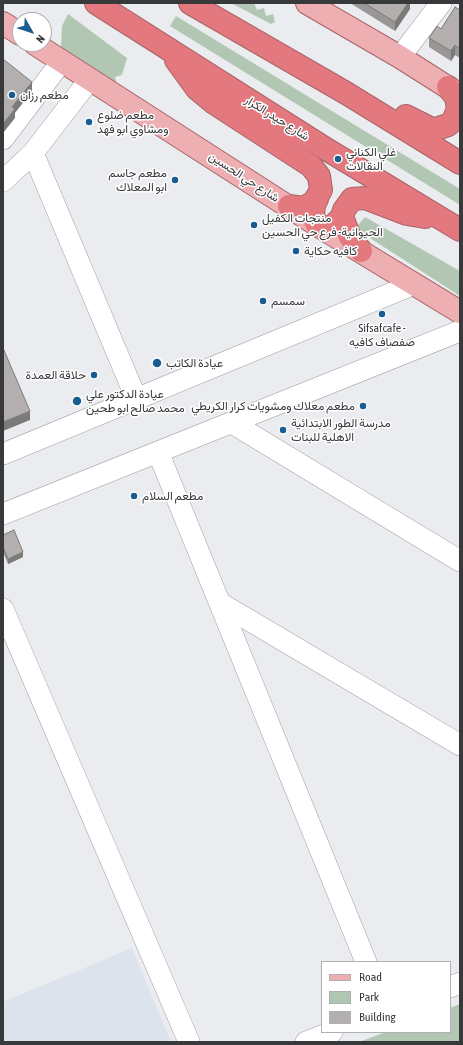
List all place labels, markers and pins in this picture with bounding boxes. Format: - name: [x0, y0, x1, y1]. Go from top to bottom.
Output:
- place label: مطعم رزان: [20, 88, 69, 102]
- marker: مطعم رزان: [7, 90, 17, 100]
- place label: مطعم ضلوع ومشاوي ابو فهد: [97, 108, 169, 136]
- marker: مطعم ضلوع ومشاوي ابو فهد: [84, 117, 94, 127]
- place label: غلي الكناني النقالات: [346, 145, 396, 173]
- marker: غلي الكناني النقالات: [333, 154, 343, 164]
- place label: مطعم جاسم ابو المعلاك: [108, 166, 167, 194]
- marker: مطعم جاسم ابو المعلاك: [170, 175, 180, 185]
- place label: منتجات الكفيل الحيوانية- فرع حي الحسين: [262, 211, 383, 239]
- marker: منتجات الكفيل الحيوانية- فرع حي الحسين: [249, 220, 259, 230]
- place label: كافيه حكاية: [304, 244, 357, 258]
- marker: كافيه حكاية: [291, 246, 301, 256]
- place label: سمسم: [271, 294, 305, 308]
- marker: سمسم: [258, 296, 268, 306]
- marker: Sifsafcafe - صفصاف كافيه: [377, 309, 387, 319]
- place label: Sifsafcafe - صفصاف كافيه: [349, 321, 415, 349]
- place label: عيادة الكاتب: [166, 356, 223, 370]
- marker: عيادة الكاتب: [151, 357, 163, 369]
- place label: حلاقة العمدة: [25, 368, 86, 382]
- marker: حلاقة العمدة: [89, 370, 99, 380]
- place label: عيادة الدكتور علي محمد صالح ابو طحين: [86, 387, 185, 415]
- marker: عيادة الدكتور علي محمد صالح ابو طحين: [71, 395, 83, 407]
- place label: مطعم معلاك ومشويات كرار الكريطي: [191, 399, 355, 413]
- marker: مطعم معلاك ومشويات كرار الكريطي: [358, 401, 368, 411]
- place label: مدرسة الطور الابتدائية الاهلية للبنات: [291, 416, 391, 444]
- marker: مدرسة الطور الابتدائية الاهلية للبنات: [278, 425, 288, 435]
- place label: مطعم السلام: [142, 489, 203, 503]
- marker: مطعم السلام: [129, 491, 139, 501]

